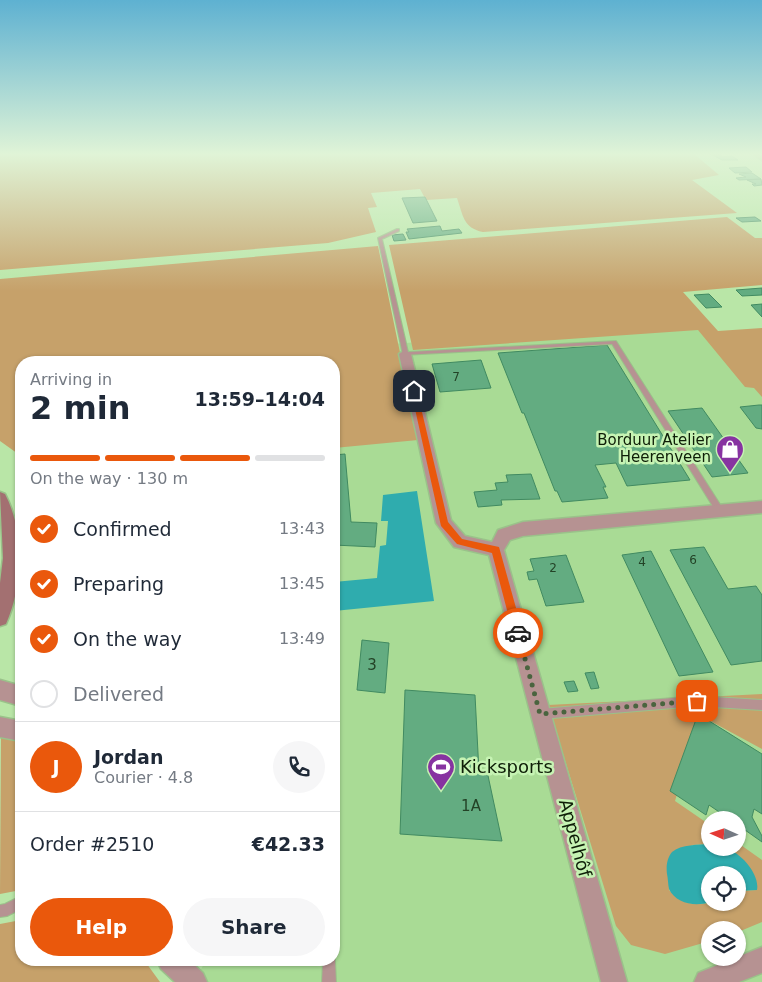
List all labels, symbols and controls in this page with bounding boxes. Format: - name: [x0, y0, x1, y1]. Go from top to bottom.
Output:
- text: Arriving in: [30, 370, 112, 389]
- pin: [393, 370, 435, 412]
- house number: 7: [452, 370, 460, 384]
- icon: home: [400, 377, 428, 405]
- text: 13:59–14:04: [195, 388, 325, 410]
- text: 2 min: [30, 389, 131, 427]
- place label: Borduur Atelier Heerenveen: [597, 431, 712, 466]
- shop icon: Borduur Atelier Heerenveen: [715, 434, 745, 473]
- text: On the way · 130 m: [30, 469, 188, 488]
- icon: check: [30, 515, 58, 543]
- text: Confirmed: [73, 518, 172, 540]
- text: 13:43: [279, 519, 325, 538]
- house number: 6: [689, 553, 697, 567]
- house number: 4: [638, 555, 646, 569]
- house number: 2: [549, 561, 557, 575]
- icon: check: [30, 570, 58, 598]
- text: Preparing: [73, 573, 164, 595]
- text: 13:45: [279, 574, 325, 593]
- courier: [493, 608, 543, 658]
- icon: car: [504, 619, 532, 647]
- icon: check: [30, 625, 58, 653]
- text: On the way: [73, 628, 182, 650]
- text: 13:49: [279, 629, 325, 648]
- house number: 3: [367, 656, 377, 674]
- pin: [676, 680, 718, 722]
- text: Delivered: [73, 683, 164, 705]
- icon: bag: [683, 687, 711, 715]
- button: phone: [273, 741, 325, 793]
- text: Jordan: [94, 746, 163, 768]
- sports icon: Kicksports: [426, 752, 456, 791]
- text: J: [52, 756, 60, 778]
- place label: Kicksports: [460, 756, 553, 777]
- text: Courier · 4.8: [94, 768, 193, 787]
- house number: 1A: [461, 797, 482, 815]
- street label: Appelhôf: [555, 797, 596, 880]
- north arrow: [701, 811, 746, 856]
- map controls: [701, 811, 746, 966]
- text: Order #2510: [30, 833, 154, 855]
- text: €42.33: [252, 833, 325, 855]
- button: locate: [701, 866, 746, 911]
- button: Help: [30, 898, 173, 956]
- button: Share: [183, 898, 325, 956]
- button: layers: [701, 921, 746, 966]

